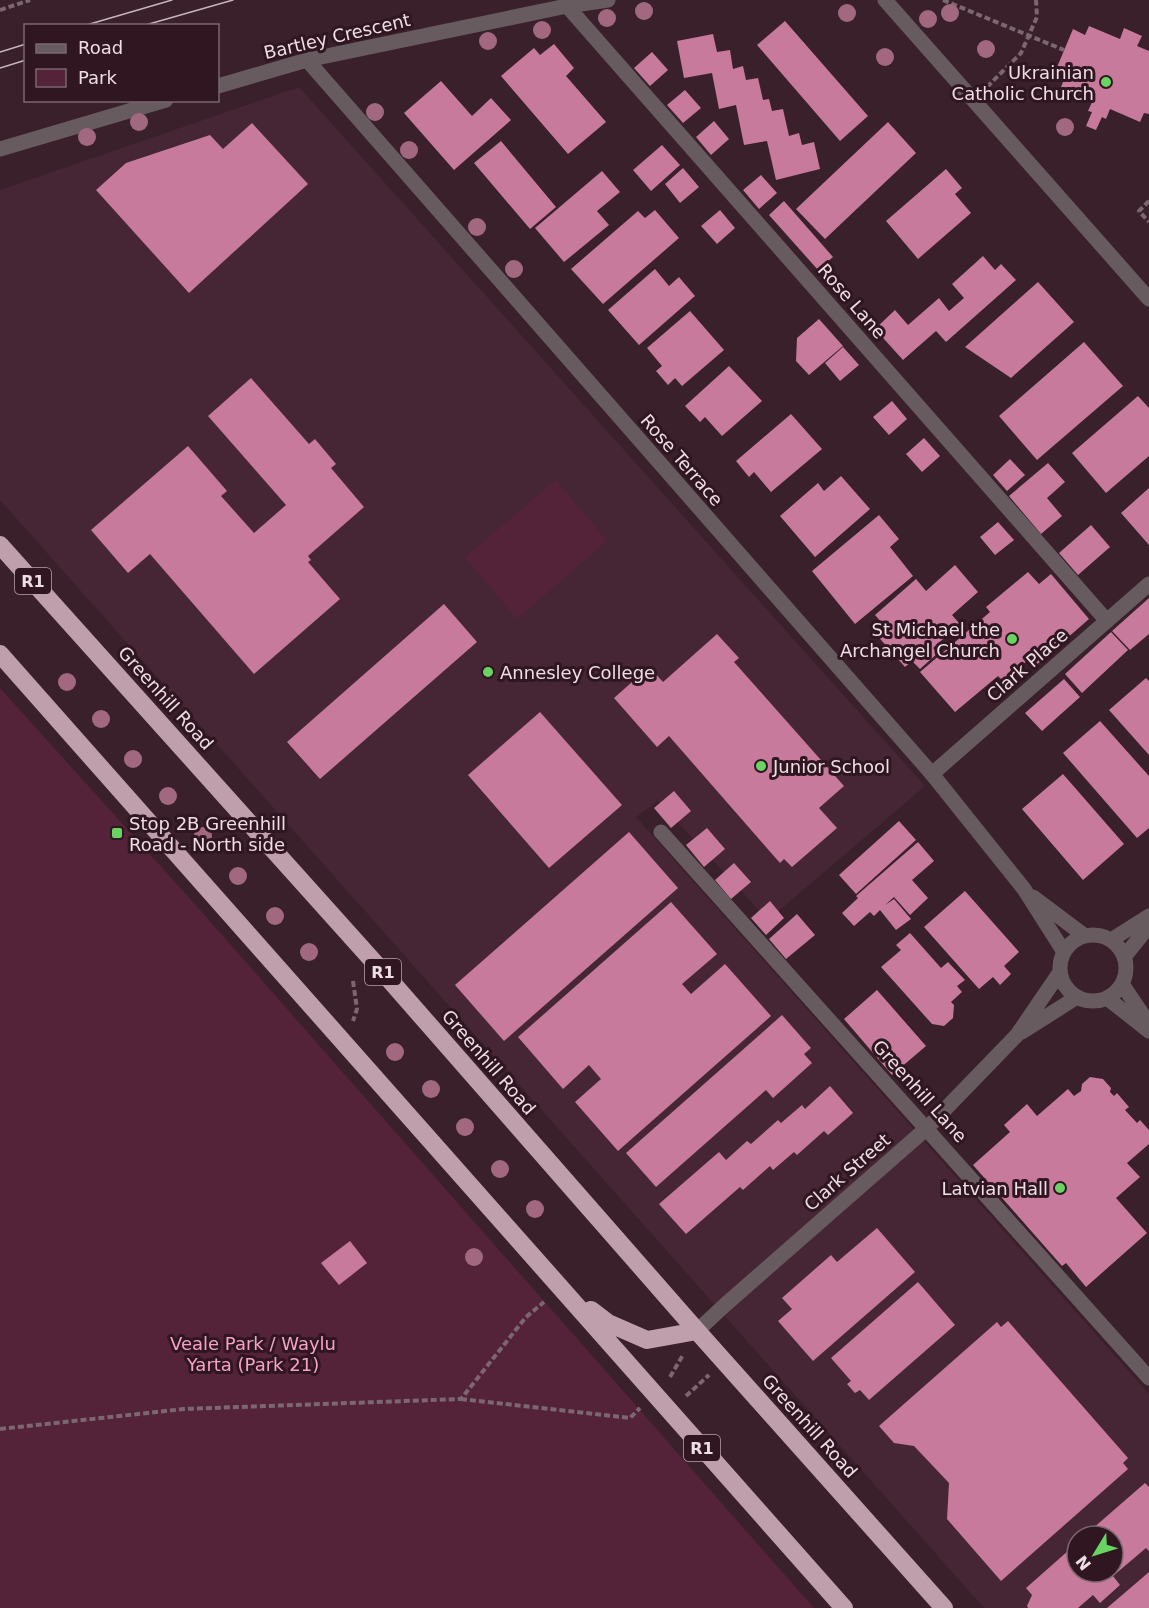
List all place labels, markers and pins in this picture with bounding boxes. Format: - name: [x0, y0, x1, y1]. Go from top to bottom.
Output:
- place label: Ukrainian Catholic Church: [952, 62, 1094, 104]
- marker: Ukrainian Catholic Church: [1099, 75, 1113, 89]
- place label: St Michael the Archangel Church: [840, 619, 1000, 661]
- marker: St Michael the Archangel Church: [1005, 632, 1019, 646]
- place label: Annesley College: [500, 662, 655, 683]
- marker: Annesley College: [481, 665, 495, 679]
- place label: Junior School: [772, 756, 890, 777]
- marker: Junior School: [754, 759, 768, 773]
- place label: Stop 2B Greenhill Road - North side: [129, 813, 286, 855]
- marker: Stop 2B Greenhill Road - North side: [110, 826, 124, 840]
- place label: Latvian Hall: [942, 1178, 1048, 1199]
- marker: Latvian Hall: [1053, 1181, 1067, 1195]

